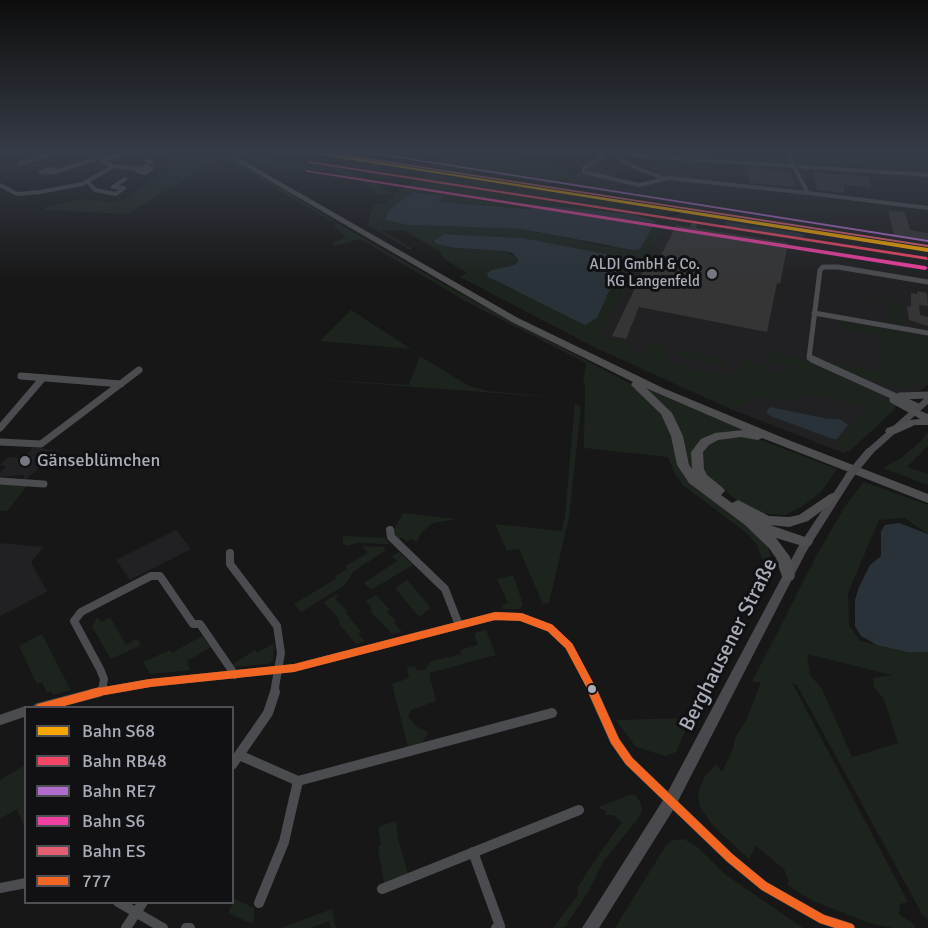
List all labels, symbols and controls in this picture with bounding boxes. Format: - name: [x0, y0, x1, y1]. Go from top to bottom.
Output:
- place label: ALDI GmbH & Co. KG Langenfeld: [590, 256, 700, 291]
- marker: ALDI GmbH & Co. KG Langenfeld: [705, 267, 719, 281]
- place label: Gänseblümchen: [37, 450, 160, 472]
- marker: Gänseblümchen: [18, 454, 32, 468]
- street label: Berghausener Straße: [675, 554, 783, 736]
- unlabelled marker: [586, 683, 598, 695]
- legend: [24, 706, 234, 904]
- text: Bahn S68: [82, 720, 155, 742]
- text: Bahn RB48: [82, 750, 167, 772]
- text: Bahn RE7: [82, 780, 156, 802]
- text: Bahn S6: [82, 810, 145, 832]
- text: Bahn ES: [82, 840, 146, 862]
- text: 777: [82, 870, 111, 892]

